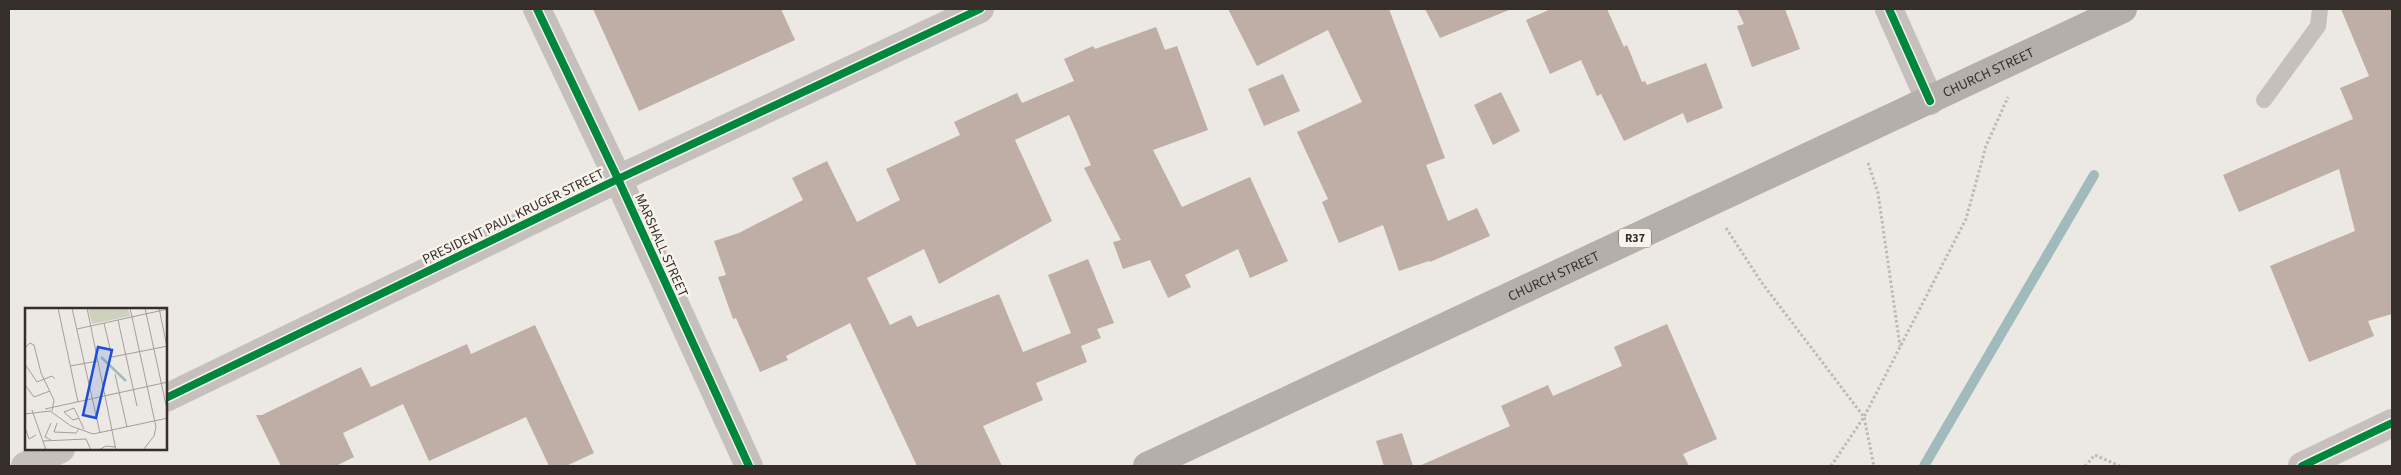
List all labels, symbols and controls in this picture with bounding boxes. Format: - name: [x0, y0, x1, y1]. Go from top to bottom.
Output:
- street label: CHURCH STREET: [1940, 43, 2038, 103]
- street label: PRESIDENT PAUL KRUGER STREET: [419, 164, 608, 270]
- street label: MARSHALL STREET: [629, 191, 693, 301]
- road number: R37: [1619, 228, 1651, 248]
- street label: CHURCH STREET: [1505, 246, 1604, 307]
- inset map: [25, 308, 168, 450]

